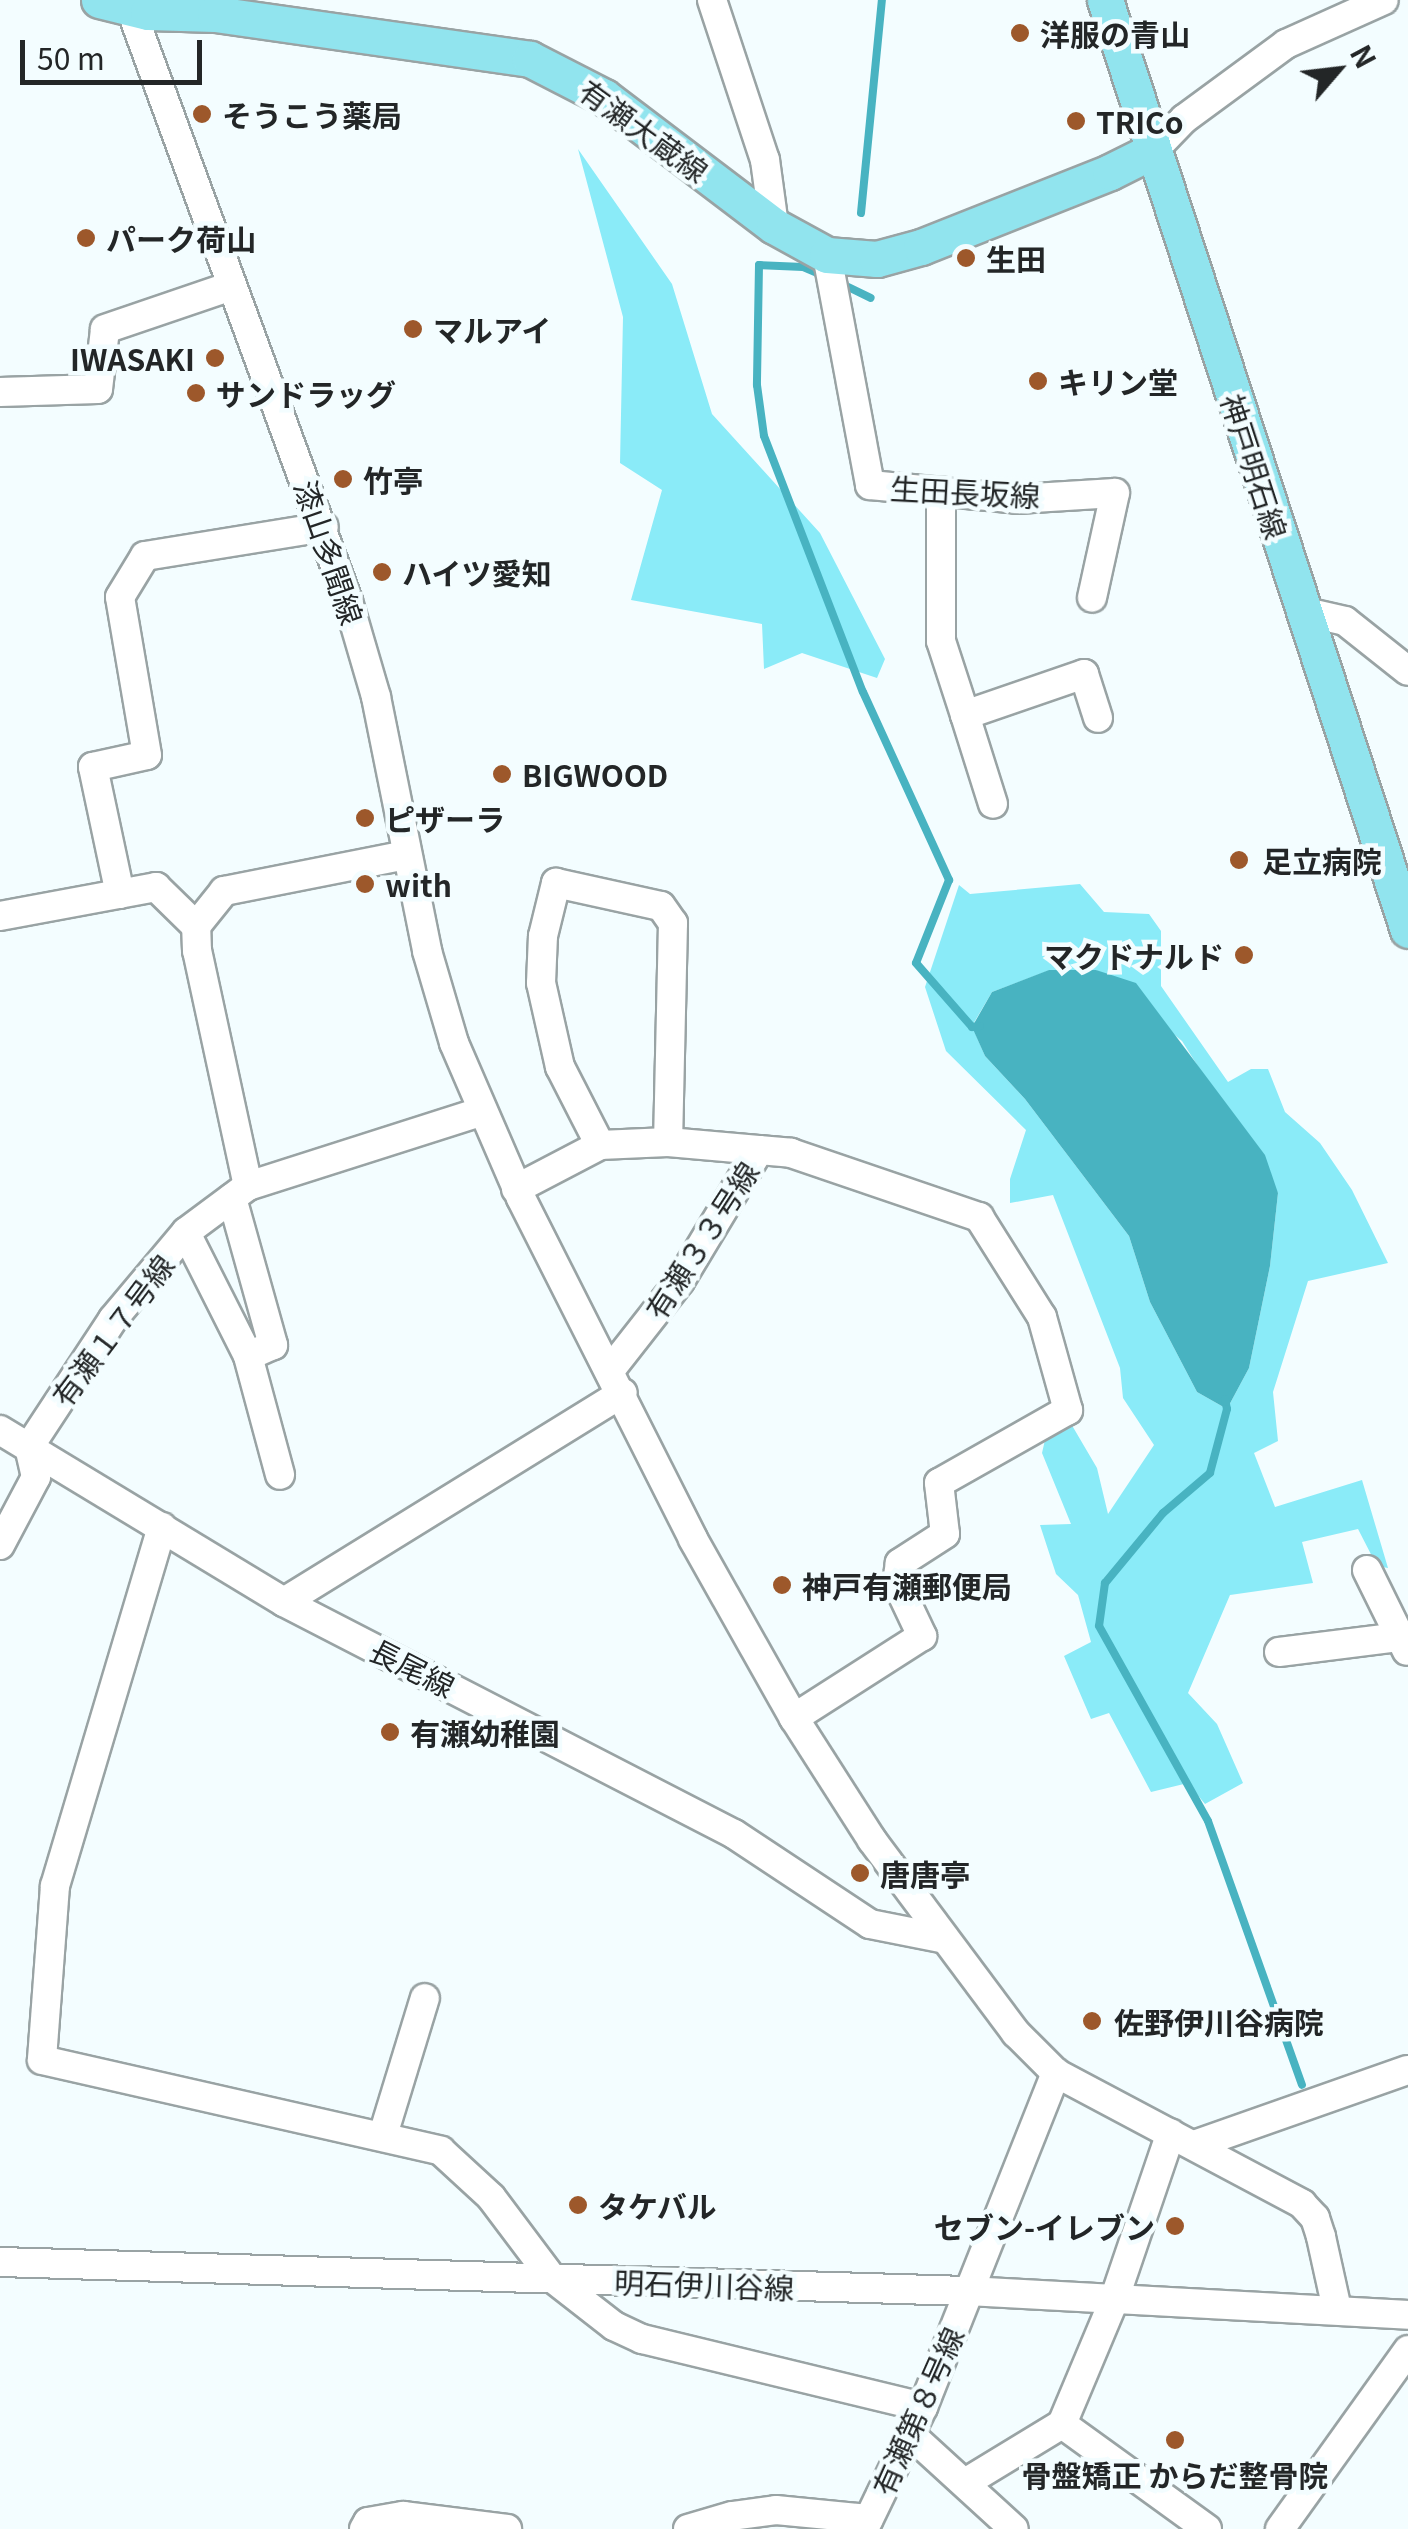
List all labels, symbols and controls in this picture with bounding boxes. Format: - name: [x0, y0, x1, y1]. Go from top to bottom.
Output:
- place label: 洋服の青山: [1040, 15, 1190, 51]
- scale bar: [25, 20, 208, 82]
- north arrow: [1288, 20, 1388, 120]
- marker: 洋服の青山: [1009, 22, 1031, 44]
- text: 50 m: [37, 35, 105, 79]
- text: N: [1342, 37, 1387, 75]
- street label: 有瀬大蔵線: [573, 71, 715, 189]
- place label: そうこう薬局: [222, 96, 402, 132]
- marker: そうこう薬局: [191, 103, 213, 125]
- place label: TRICo: [1096, 103, 1184, 139]
- marker: TRICo: [1065, 110, 1087, 132]
- place label: パーク荷山: [106, 220, 256, 256]
- marker: パーク荷山: [75, 227, 97, 249]
- place label: 生田: [986, 240, 1046, 276]
- marker: 生田: [955, 247, 977, 269]
- place label: マルアイ: [433, 311, 553, 347]
- marker: マルアイ: [402, 318, 424, 340]
- place label: IWASAKI: [70, 340, 195, 376]
- marker: IWASAKI: [204, 347, 226, 369]
- place label: キリン堂: [1058, 363, 1178, 399]
- marker: キリン堂: [1027, 370, 1049, 392]
- place label: サンドラッグ: [216, 375, 396, 411]
- marker: サンドラッグ: [185, 382, 207, 404]
- street label: 神戸明石線: [1215, 389, 1295, 543]
- place label: 竹亭: [363, 461, 423, 497]
- marker: 竹亭: [332, 468, 354, 490]
- street label: 生田長坂線: [889, 469, 1041, 513]
- street label: 漆山多聞線: [289, 475, 371, 629]
- place label: ハイツ愛知: [402, 554, 552, 590]
- marker: ハイツ愛知: [371, 561, 393, 583]
- place label: BIGWOOD: [522, 756, 668, 792]
- marker: BIGWOOD: [491, 763, 513, 785]
- place label: ピザーラ: [385, 800, 505, 836]
- marker: ピザーラ: [354, 807, 376, 829]
- place label: 足立病院: [1262, 842, 1382, 878]
- marker: 足立病院: [1226, 847, 1252, 873]
- place label: with: [385, 866, 452, 902]
- marker: with: [354, 873, 376, 895]
- place label: マクドナルド: [1044, 937, 1224, 973]
- marker: マクドナルド: [1233, 944, 1255, 966]
- street label: 有瀬３３号線: [637, 1155, 765, 1325]
- street label: 有瀬１７号線: [43, 1247, 181, 1413]
- place label: 神戸有瀬郵便局: [802, 1567, 1012, 1603]
- marker: 神戸有瀬郵便局: [771, 1574, 793, 1596]
- street label: 長尾線: [365, 1631, 461, 1703]
- place label: 有瀬幼稚園: [410, 1714, 560, 1750]
- marker: 有瀬幼稚園: [379, 1721, 401, 1743]
- place label: 唐唐亭: [880, 1855, 970, 1891]
- marker: 唐唐亭: [849, 1862, 871, 1884]
- place label: 佐野伊川谷病院: [1114, 2003, 1324, 2039]
- marker: 佐野伊川谷病院: [1079, 2008, 1105, 2034]
- place label: タケバル: [598, 2187, 718, 2223]
- marker: タケバル: [567, 2194, 589, 2216]
- place label: セブン-イレブン: [934, 2208, 1155, 2244]
- marker: セブン-イレブン: [1164, 2215, 1186, 2237]
- street label: 明石伊川谷線: [613, 2263, 795, 2305]
- street label: 有瀬第８号線: [864, 2321, 970, 2501]
- marker: 骨盤矯正 からだ整骨院: [1164, 2429, 1186, 2451]
- place label: 骨盤矯正 からだ整骨院: [1022, 2456, 1328, 2492]

